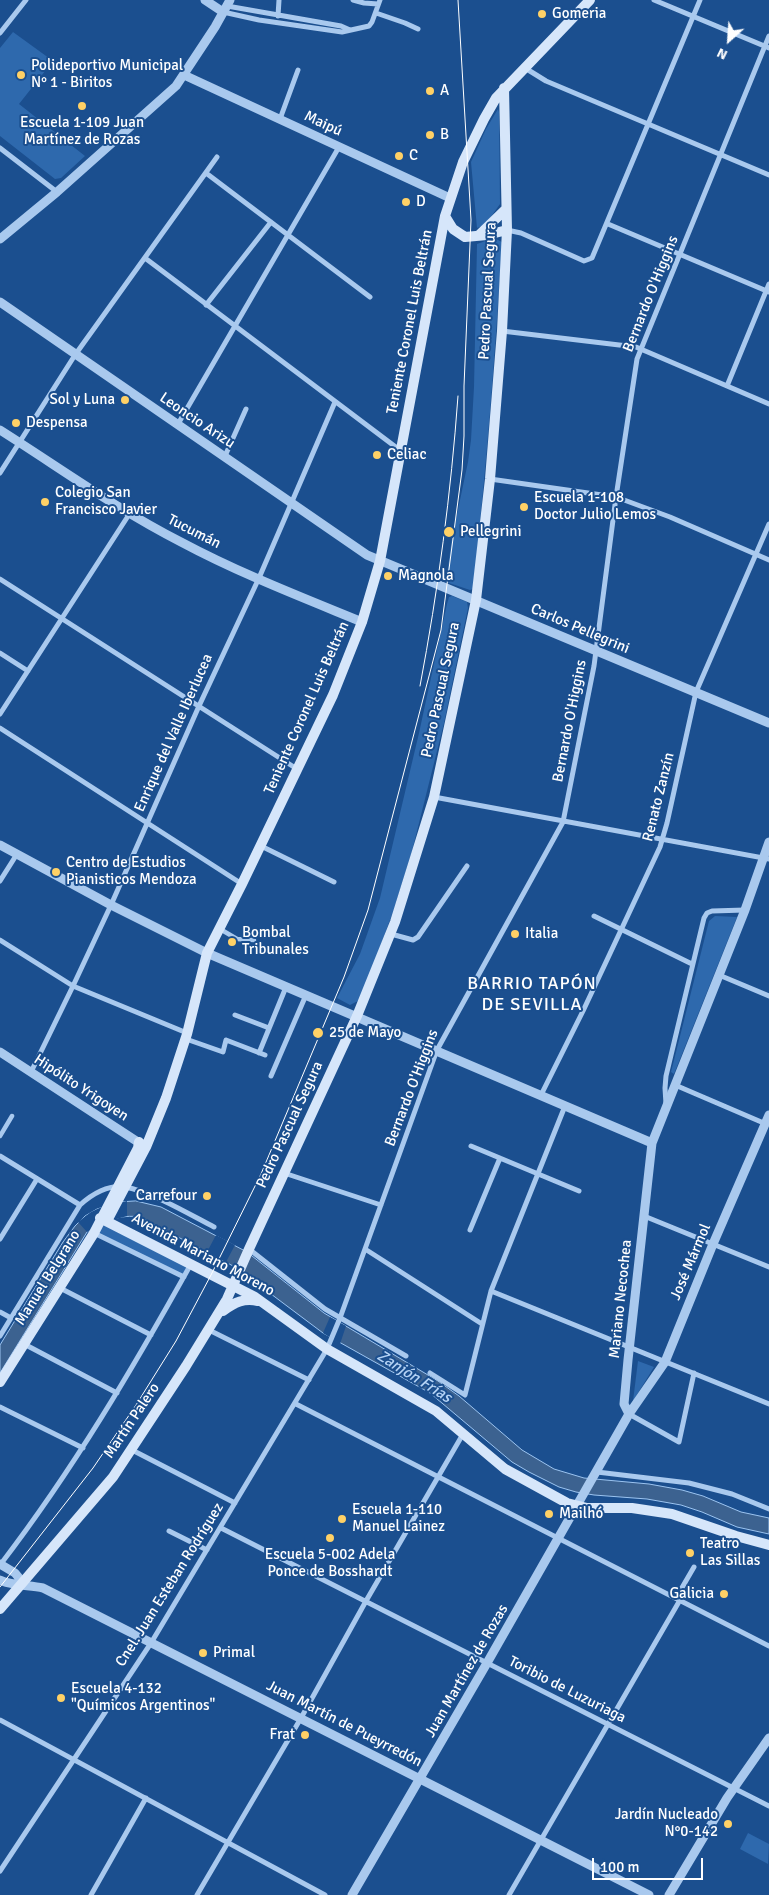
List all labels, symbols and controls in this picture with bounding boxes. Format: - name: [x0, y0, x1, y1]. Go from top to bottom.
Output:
- place label: Gomeria: [552, 5, 606, 23]
- marker: Gomeria: [536, 8, 548, 20]
- north arrow: [704, 15, 754, 65]
- text: N: [714, 44, 730, 64]
- place label: Polideportivo Municipal N° 1 - Biritos: [31, 57, 183, 92]
- marker: Polideportivo Municipal N° 1 - Biritos: [15, 69, 27, 81]
- place label: A: [440, 82, 449, 100]
- marker: A: [424, 85, 436, 97]
- marker: Escuela 1-109 Juan Martínez de Rozas: [76, 100, 88, 112]
- street label: Maipú: [301, 107, 345, 141]
- place label: Escuela 1-109 Juan Martínez de Rozas: [20, 114, 144, 149]
- place label: B: [440, 126, 449, 144]
- marker: B: [424, 129, 436, 141]
- place label: C: [409, 147, 418, 165]
- marker: C: [393, 150, 405, 162]
- place label: D: [416, 193, 426, 211]
- marker: D: [400, 196, 412, 208]
- street label: Pedro Pascual Segura: [475, 222, 501, 360]
- street label: Teniente Coronel Luis Beltrán: [383, 228, 437, 416]
- street label: Bernardo O'Higgins: [619, 233, 683, 355]
- street label: Leoncio Arizu: [156, 389, 238, 453]
- place label: Sol y Luna: [49, 391, 115, 409]
- marker: Sol y Luna: [119, 394, 131, 406]
- place label: Despensa: [26, 414, 88, 432]
- marker: Despensa: [10, 417, 22, 429]
- place label: Celiac: [387, 446, 426, 464]
- marker: Celiac: [371, 449, 383, 461]
- place label: Colegio San Francisco Javier: [55, 484, 157, 519]
- place label: Escuela 1-108 Doctor Julio Lemos: [534, 489, 656, 524]
- marker: Colegio San Francisco Javier: [39, 496, 51, 508]
- marker: Escuela 1-108 Doctor Julio Lemos: [518, 501, 530, 513]
- street label: Tucumán: [164, 511, 224, 553]
- place label: Pellegrini: [460, 523, 522, 541]
- marker: Pellegrini: [442, 525, 456, 539]
- place label: Magnola: [398, 567, 454, 585]
- marker: Magnola: [382, 570, 394, 582]
- street label: Carlos Pellegrini: [528, 600, 632, 658]
- street label: Teniente Coronel Luis Beltrán: [261, 619, 353, 797]
- street label: Pedro Pascual Segura: [418, 621, 464, 759]
- street label: Enrique del Valle Iberlucea: [131, 651, 217, 815]
- street label: Bernardo O'Higgins: [549, 658, 591, 784]
- street label: Renato Zanzín: [639, 751, 679, 843]
- place label: Centro de Estudios Pianisticos Mendoza: [66, 854, 197, 889]
- marker: Centro de Estudios Pianisticos Mendoza: [50, 866, 62, 878]
- place label: Bombal Tribunales: [242, 924, 309, 959]
- place label: Italia: [525, 925, 558, 943]
- marker: Italia: [509, 928, 521, 940]
- marker: Bombal Tribunales: [226, 936, 238, 948]
- district label: BARRIO TAPÓN DE SEVILLA: [466, 973, 598, 1016]
- place label: 25 de Mayo: [329, 1024, 401, 1042]
- marker: 25 de Mayo: [311, 1026, 325, 1040]
- street label: Bernardo O'Higgins: [381, 1027, 443, 1149]
- street label: Hipólito Yrigoyen: [30, 1051, 132, 1125]
- street label: Pedro Pascual Segura: [253, 1059, 327, 1191]
- place label: Carrefour: [136, 1187, 197, 1205]
- marker: Carrefour: [201, 1190, 213, 1202]
- street label: Avenida Mariano Moreno: [128, 1210, 278, 1300]
- street label: José Mármol: [667, 1221, 715, 1303]
- street label: Manuel Belgrano: [11, 1227, 85, 1329]
- street label: Mariano Necochea: [606, 1239, 636, 1359]
- water label: Zanjón Frías: [373, 1347, 455, 1407]
- street label: Martín Palero: [100, 1380, 164, 1462]
- street label: Cnel. Juan Esteban Rodríguez: [112, 1500, 228, 1670]
- place label: Escuela 1-110 Manuel Lainez: [352, 1501, 445, 1536]
- place label: Mailhó: [559, 1505, 603, 1523]
- marker: Mailhó: [543, 1508, 555, 1520]
- marker: Escuela 1-110 Manuel Lainez: [336, 1513, 348, 1525]
- marker: Escuela 5-002 Adela Ponce de Bosshardt: [324, 1532, 336, 1544]
- place label: Teatro Las Sillas: [700, 1535, 760, 1570]
- place label: Escuela 5-002 Adela Ponce de Bosshardt: [265, 1546, 395, 1581]
- marker: Teatro Las Sillas: [684, 1547, 696, 1559]
- place label: Galicia: [669, 1585, 714, 1603]
- marker: Galicia: [718, 1588, 730, 1600]
- street label: Juan Martínez de Rozas: [422, 1601, 512, 1741]
- place label: Primal: [213, 1644, 255, 1662]
- marker: Primal: [197, 1647, 209, 1659]
- street label: Toribio de Luzuriaga: [505, 1653, 629, 1727]
- street label: Juan Martín de Pueyrredón: [263, 1677, 425, 1771]
- place label: Escuela 4-132 "Químicos Argentinos": [71, 1680, 215, 1715]
- marker: Escuela 4-132 "Químicos Argentinos": [55, 1692, 67, 1704]
- place label: Frat: [269, 1726, 295, 1744]
- marker: Frat: [299, 1729, 311, 1741]
- place label: Jardín Nucleado N°0-142: [615, 1806, 718, 1841]
- marker: Jardín Nucleado N°0-142: [722, 1818, 734, 1830]
- scale bar: [594, 1848, 705, 1880]
- text: 100 m: [600, 1858, 640, 1876]

